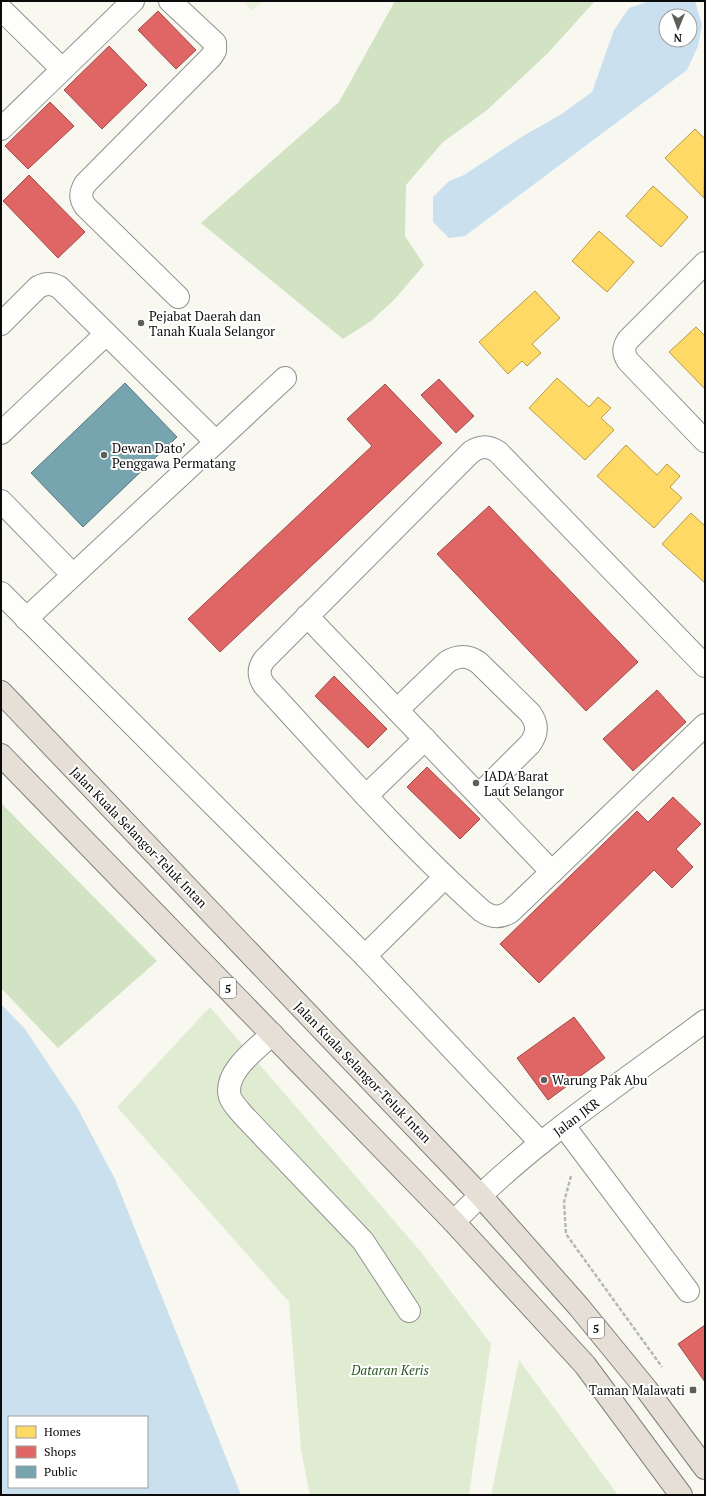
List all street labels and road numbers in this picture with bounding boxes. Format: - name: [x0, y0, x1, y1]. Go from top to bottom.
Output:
- street label: Jalan Kuala Selangor-Teluk Intan: [67, 762, 212, 912]
- road number: 5: [220, 978, 236, 998]
- street label: Jalan Kuala Selangor-Teluk Intan: [291, 997, 436, 1147]
- street label: Jalan JKR: [549, 1093, 603, 1140]
- road number: 5: [588, 1318, 604, 1338]

